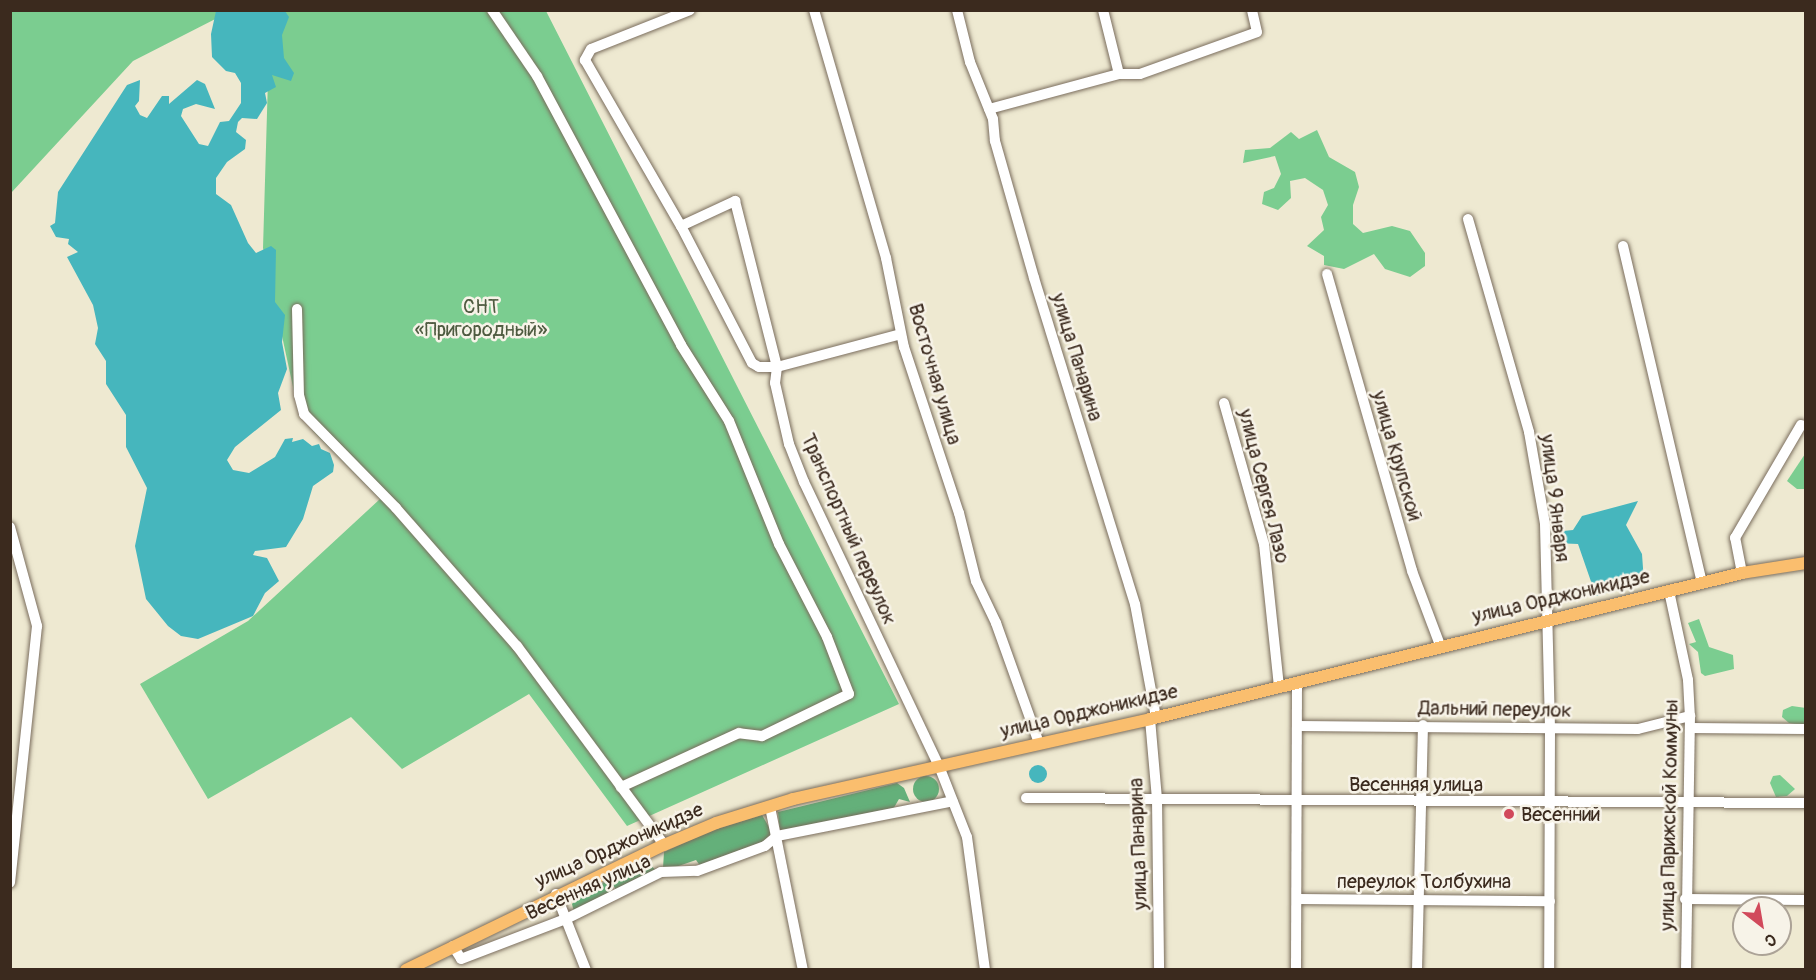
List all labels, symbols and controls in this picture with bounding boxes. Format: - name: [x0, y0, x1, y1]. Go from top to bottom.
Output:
- street label: улица Панарина: [1046, 290, 1108, 424]
- park label: СНТ «Пригородный»: [415, 295, 547, 342]
- street label: Восточная улица: [903, 301, 967, 447]
- street label: улица Крупской: [1367, 388, 1427, 524]
- street label: улица Сергея Лазо: [1233, 407, 1295, 565]
- street label: Транспортный переулок: [796, 430, 902, 628]
- street label: улица 9 Января: [1535, 433, 1575, 563]
- street label: улица Орджоникидзе: [1470, 564, 1652, 628]
- street label: улица Орджоникидзе: [998, 679, 1180, 743]
- street label: Дальний переулок: [1418, 696, 1572, 722]
- street label: улица Парижской Коммуны: [1655, 699, 1683, 931]
- street label: Весенняя улица: [1349, 772, 1483, 796]
- street label: улица Панарина: [1124, 777, 1152, 911]
- street label: улица Орджоникидзе: [531, 797, 707, 893]
- place label: Весенний: [1521, 802, 1601, 826]
- marker: Весенний: [1502, 807, 1516, 821]
- street label: Весенняя улица: [522, 849, 654, 925]
- street label: переулок Толбухина: [1337, 869, 1511, 893]
- north arrow: [1732, 896, 1792, 956]
- text: С: [1761, 929, 1780, 951]

